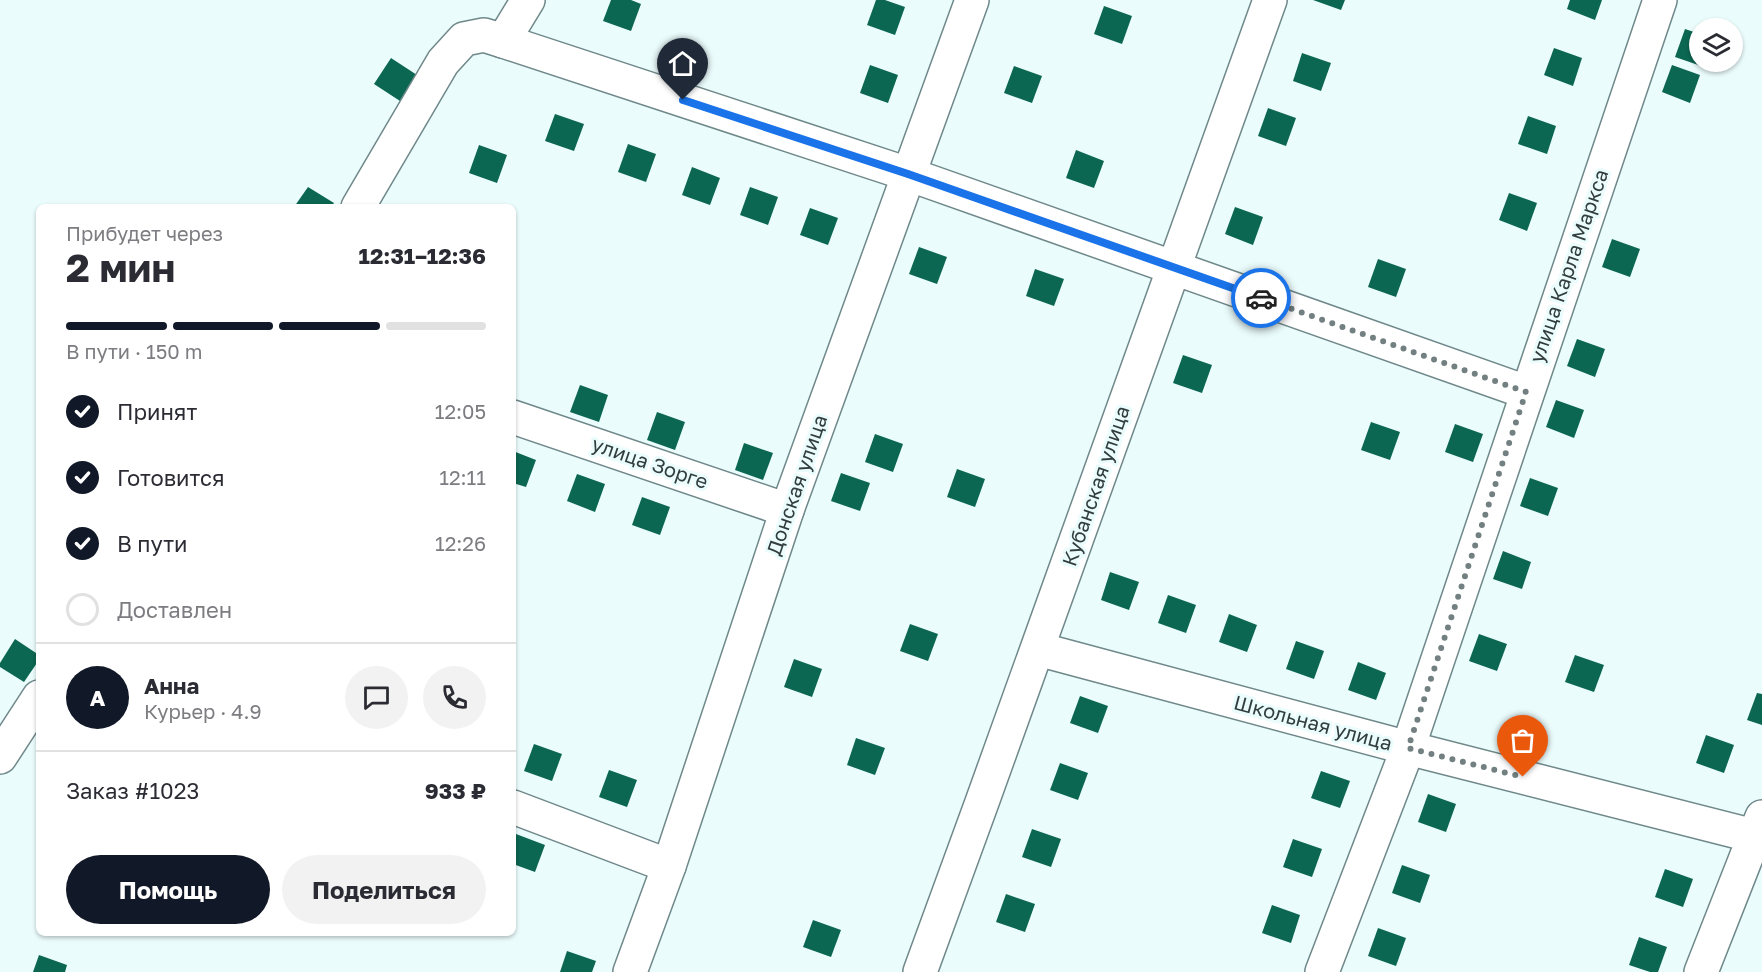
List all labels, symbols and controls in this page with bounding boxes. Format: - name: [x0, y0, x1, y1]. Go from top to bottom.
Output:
- map controls: [1689, 18, 1743, 72]
- button: layers: [1689, 18, 1743, 72]
- pin: [657, 38, 708, 100]
- icon: home: [666, 47, 699, 80]
- street label: улица Карла Маркса: [1524, 166, 1612, 366]
- text: Прибудет через: [66, 221, 223, 245]
- text: 12:31–12:36: [359, 242, 486, 269]
- text: 2 мин: [66, 244, 175, 291]
- courier: [1231, 268, 1291, 328]
- icon: car: [1245, 282, 1278, 315]
- text: В пути · 150 m: [66, 339, 202, 363]
- icon: check: [66, 395, 99, 428]
- text: Принят: [117, 398, 197, 425]
- text: 12:05: [435, 399, 486, 423]
- street label: Кубанская улица: [1056, 402, 1134, 569]
- street label: Донская улица: [761, 411, 831, 558]
- street label: улица Зорге: [589, 431, 712, 493]
- icon: check: [66, 461, 99, 494]
- text: Готовится: [117, 464, 225, 491]
- text: 12:11: [439, 465, 486, 489]
- icon: check: [66, 527, 99, 560]
- text: В пути: [117, 530, 187, 557]
- text: 12:26: [435, 531, 486, 555]
- text: Доставлен: [117, 596, 232, 623]
- button: chat: [345, 666, 408, 729]
- button: phone: [423, 666, 486, 729]
- text: Анна: [144, 672, 199, 699]
- text: А: [90, 684, 105, 711]
- street label: Школьная улица: [1231, 689, 1395, 755]
- text: Курьер · 4.9: [144, 699, 262, 723]
- pin: [1497, 715, 1548, 777]
- icon: bag: [1506, 724, 1539, 757]
- text: Заказ #1023: [66, 777, 199, 804]
- text: 933 ₽: [425, 777, 486, 804]
- button: Помощь: [66, 855, 270, 924]
- button: Поделиться: [282, 855, 486, 924]

